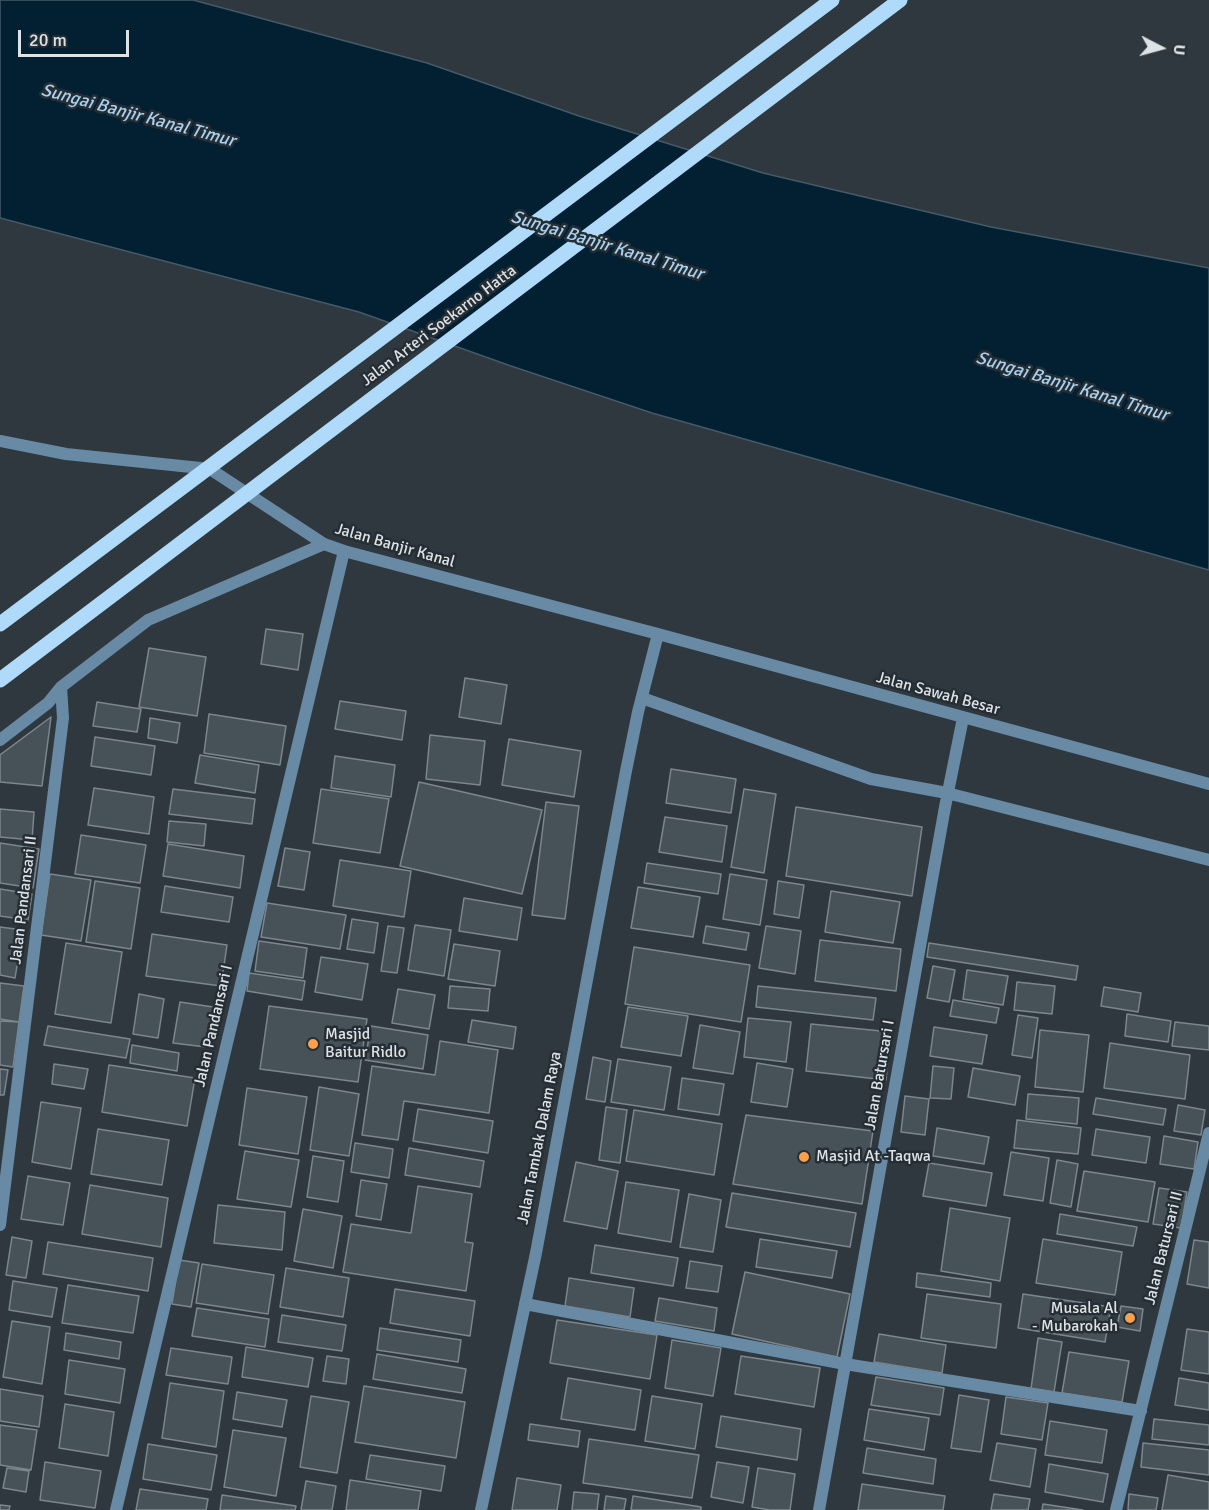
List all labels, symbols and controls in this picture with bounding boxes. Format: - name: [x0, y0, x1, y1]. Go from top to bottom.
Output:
- scale bar: [21, 18, 132, 56]
- north arrow: [1131, 18, 1191, 78]
- text: 20 m: [29, 29, 67, 51]
- text: U: [1168, 43, 1189, 56]
- water label: Sungai Banjir Kanal Timur: [39, 80, 237, 152]
- water label: Sungai Banjir Kanal Timur: [508, 206, 706, 286]
- street label: Jalan Arteri Soekarno Hatta: [358, 261, 520, 391]
- water label: Sungai Banjir Kanal Timur: [973, 347, 1171, 427]
- street label: Jalan Banjir Kanal: [333, 520, 457, 572]
- street label: Jalan Sawah Besar: [874, 668, 1002, 720]
- street label: Jalan Pandansari II: [7, 835, 41, 965]
- street label: Jalan Pandansari I: [191, 963, 237, 1089]
- street label: Jalan Batursari I: [861, 1018, 899, 1132]
- place label: Masjid Baitur Ridlo: [325, 1025, 406, 1063]
- marker: Masjid Baitur Ridlo: [306, 1037, 320, 1051]
- street label: Jalan Tambak Dalam Raya: [514, 1050, 566, 1226]
- place label: Masjid At -Taqwa: [816, 1147, 931, 1167]
- marker: Masjid At -Taqwa: [797, 1150, 811, 1164]
- street label: Jalan Batursari II: [1141, 1189, 1187, 1307]
- place label: Musala Al - Mubarokah: [1032, 1299, 1118, 1337]
- marker: Musala Al - Mubarokah: [1123, 1311, 1137, 1325]

